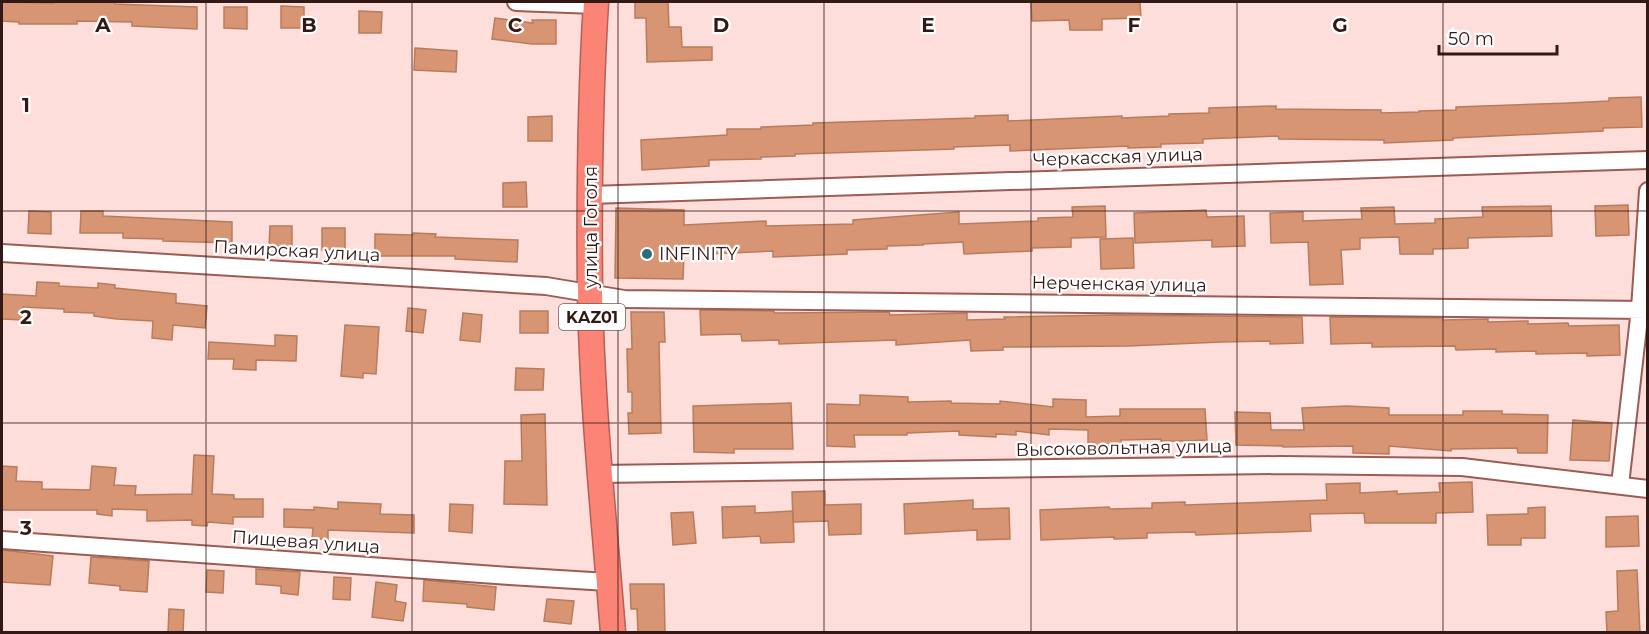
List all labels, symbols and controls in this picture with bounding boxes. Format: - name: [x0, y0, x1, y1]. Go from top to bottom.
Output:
- text: A: [94, 13, 111, 37]
- text: B: [301, 13, 317, 37]
- text: C: [508, 13, 523, 37]
- text: D: [713, 13, 729, 37]
- text: E: [921, 13, 935, 37]
- text: F: [1128, 13, 1141, 37]
- text: G: [1332, 13, 1348, 37]
- scale bar: [1439, 18, 1558, 56]
- text: 50 m: [1448, 28, 1494, 50]
- text: 1: [22, 93, 30, 117]
- street label: Черкасская улица: [1033, 143, 1203, 171]
- street label: улица Гоголя: [580, 166, 602, 289]
- street label: Памирская улица: [213, 236, 381, 266]
- place label: INFINITY: [659, 243, 738, 265]
- marker: INFINITY: [640, 247, 654, 261]
- street label: Нерченская улица: [1031, 271, 1207, 297]
- road number: KАZ01: [559, 304, 625, 330]
- text: 2: [20, 305, 32, 329]
- street label: Высоковольтная улица: [1016, 435, 1232, 461]
- text: 3: [19, 516, 32, 540]
- street label: Пищевая улица: [231, 526, 381, 558]

